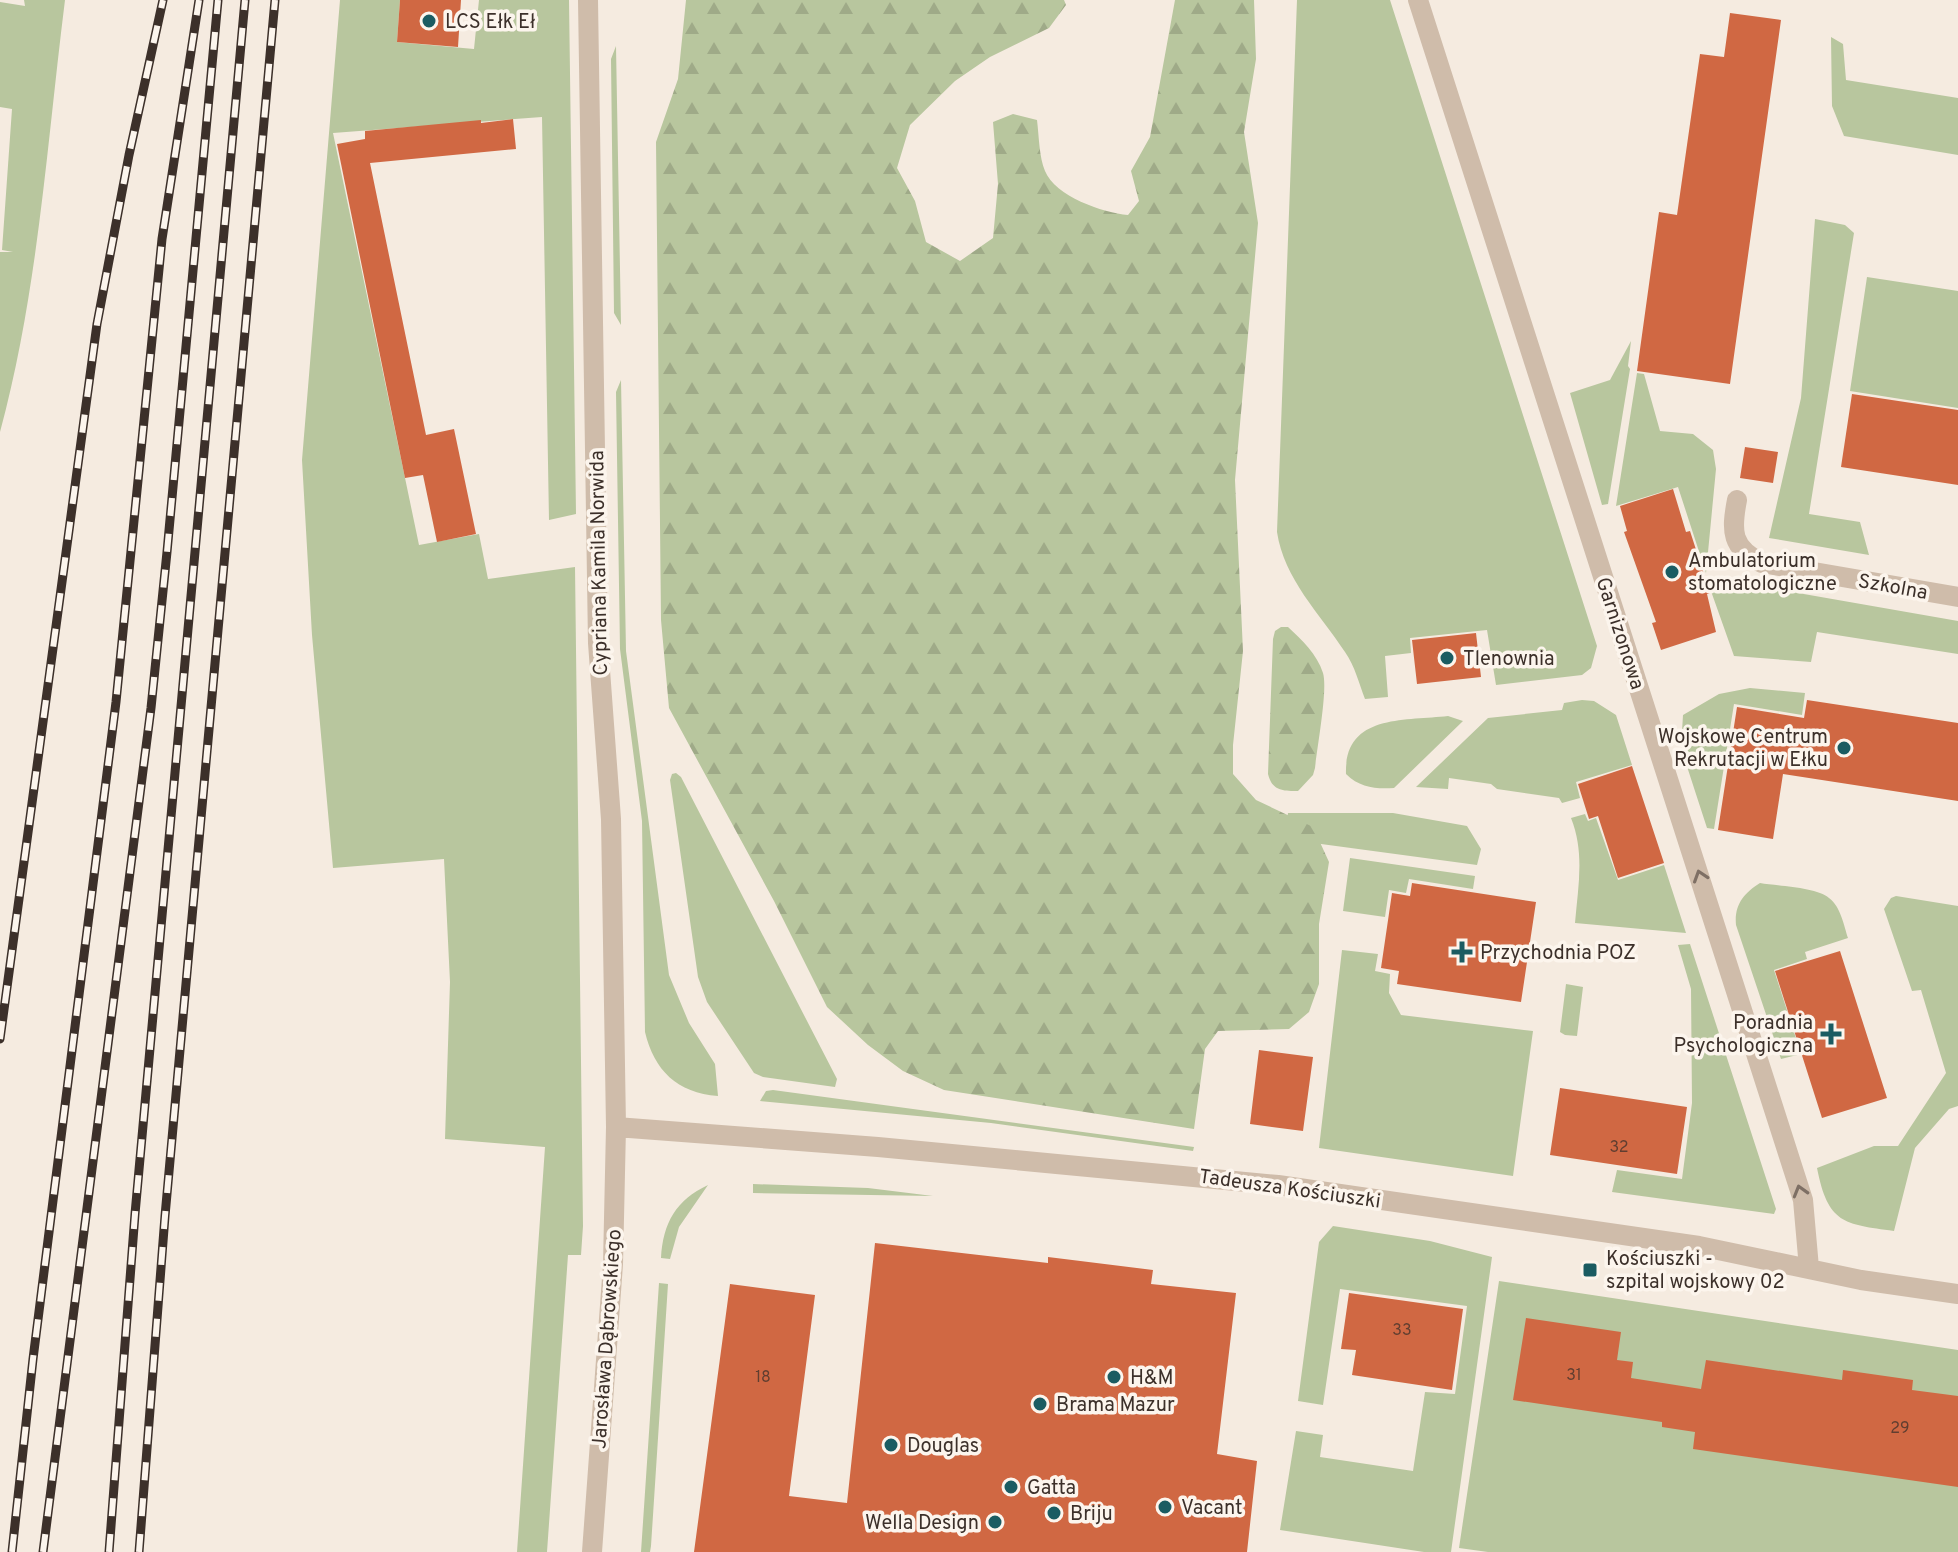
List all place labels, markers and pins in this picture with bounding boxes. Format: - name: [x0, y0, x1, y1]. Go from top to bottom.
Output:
- place label: LCS Ełk Eł: [445, 10, 535, 36]
- marker: LCS Ełk Eł: [420, 12, 438, 30]
- place label: Ambulatorium stomatologiczne: [1688, 549, 1837, 598]
- marker: Ambulatorium stomatologiczne: [1663, 563, 1681, 581]
- place label: Tlenownia: [1463, 647, 1555, 673]
- marker: Tlenownia: [1438, 649, 1456, 667]
- place label: Wojskowe Centrum Rekrutacji w Ełku: [1658, 725, 1828, 774]
- marker: Wojskowe Centrum Rekrutacji w Ełku: [1835, 739, 1853, 757]
- marker: Przychodnia POZ: [1451, 941, 1473, 963]
- place label: Przychodnia POZ: [1480, 941, 1636, 967]
- place label: Poradnia Psychologiczna: [1673, 1011, 1813, 1060]
- marker: Poradnia Psychologiczna: [1820, 1023, 1842, 1045]
- place label: Kościuszki - szpital wojskowy 02: [1606, 1247, 1785, 1296]
- marker: Kościuszki - szpital wojskowy 02: [1581, 1261, 1599, 1279]
- place label: H&M: [1130, 1366, 1174, 1392]
- marker: H&M: [1105, 1368, 1123, 1386]
- place label: Brama Mazur: [1056, 1393, 1175, 1419]
- marker: Brama Mazur: [1031, 1395, 1049, 1413]
- place label: Douglas: [907, 1434, 979, 1460]
- marker: Douglas: [882, 1436, 900, 1454]
- place label: Gatta: [1027, 1476, 1076, 1502]
- marker: Gatta: [1002, 1478, 1020, 1496]
- place label: Vacant: [1181, 1496, 1243, 1522]
- marker: Vacant: [1156, 1498, 1174, 1516]
- place label: Briju: [1070, 1502, 1113, 1528]
- marker: Briju: [1045, 1504, 1063, 1522]
- place label: Wella Design: [865, 1511, 979, 1537]
- marker: Wella Design: [986, 1513, 1004, 1531]

